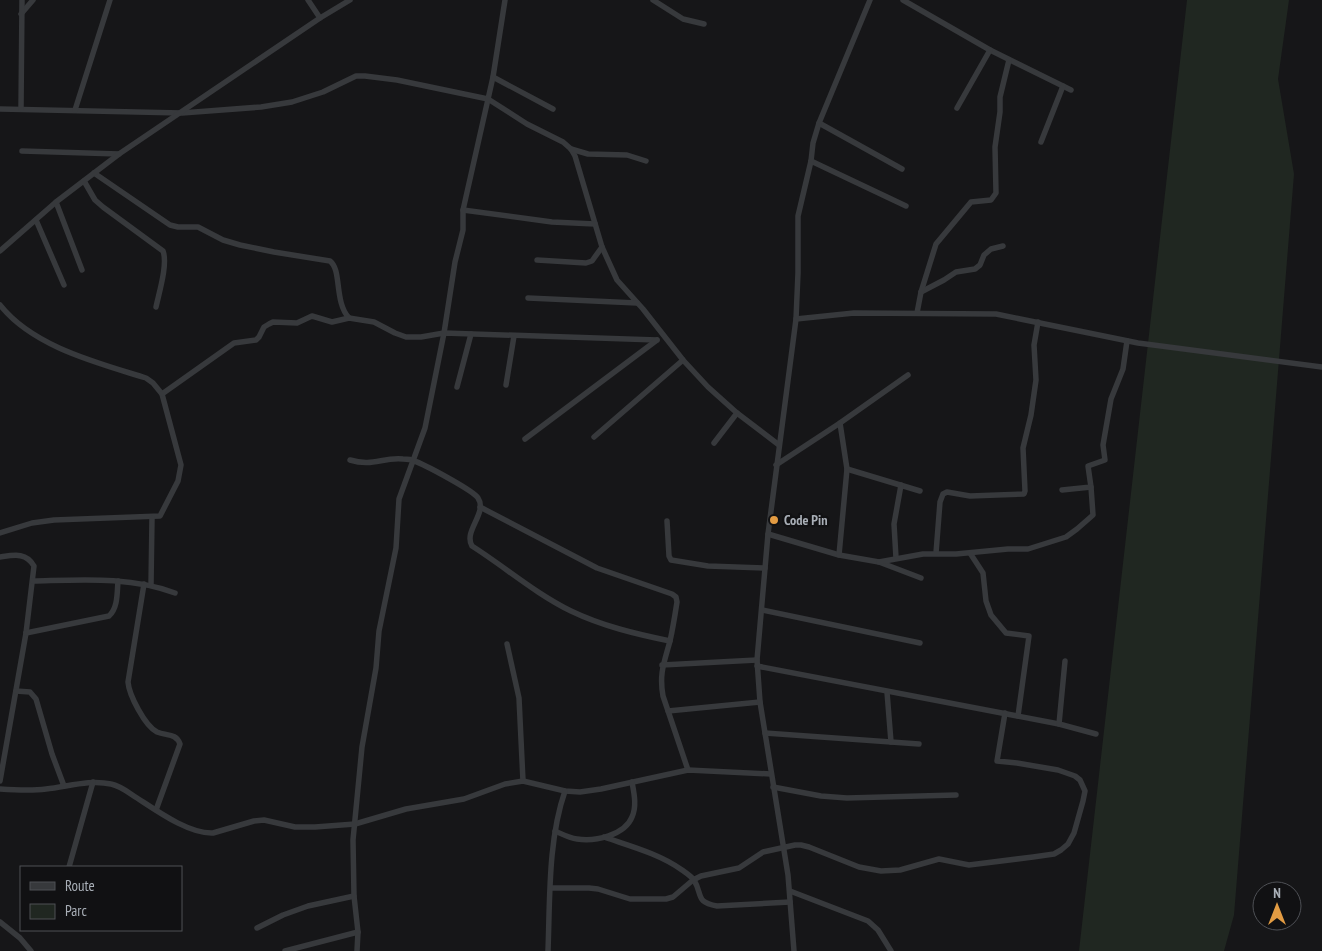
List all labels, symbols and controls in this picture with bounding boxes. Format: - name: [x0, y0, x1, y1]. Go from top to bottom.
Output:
- place label: Code Pin: [784, 511, 827, 529]
- marker: Code Pin: [768, 514, 780, 526]
- legend: [20, 866, 182, 931]
- text: Route: [65, 876, 95, 895]
- north arrow: [1252, 881, 1302, 931]
- text: N: [1273, 884, 1281, 902]
- text: Parc: [65, 901, 87, 920]

